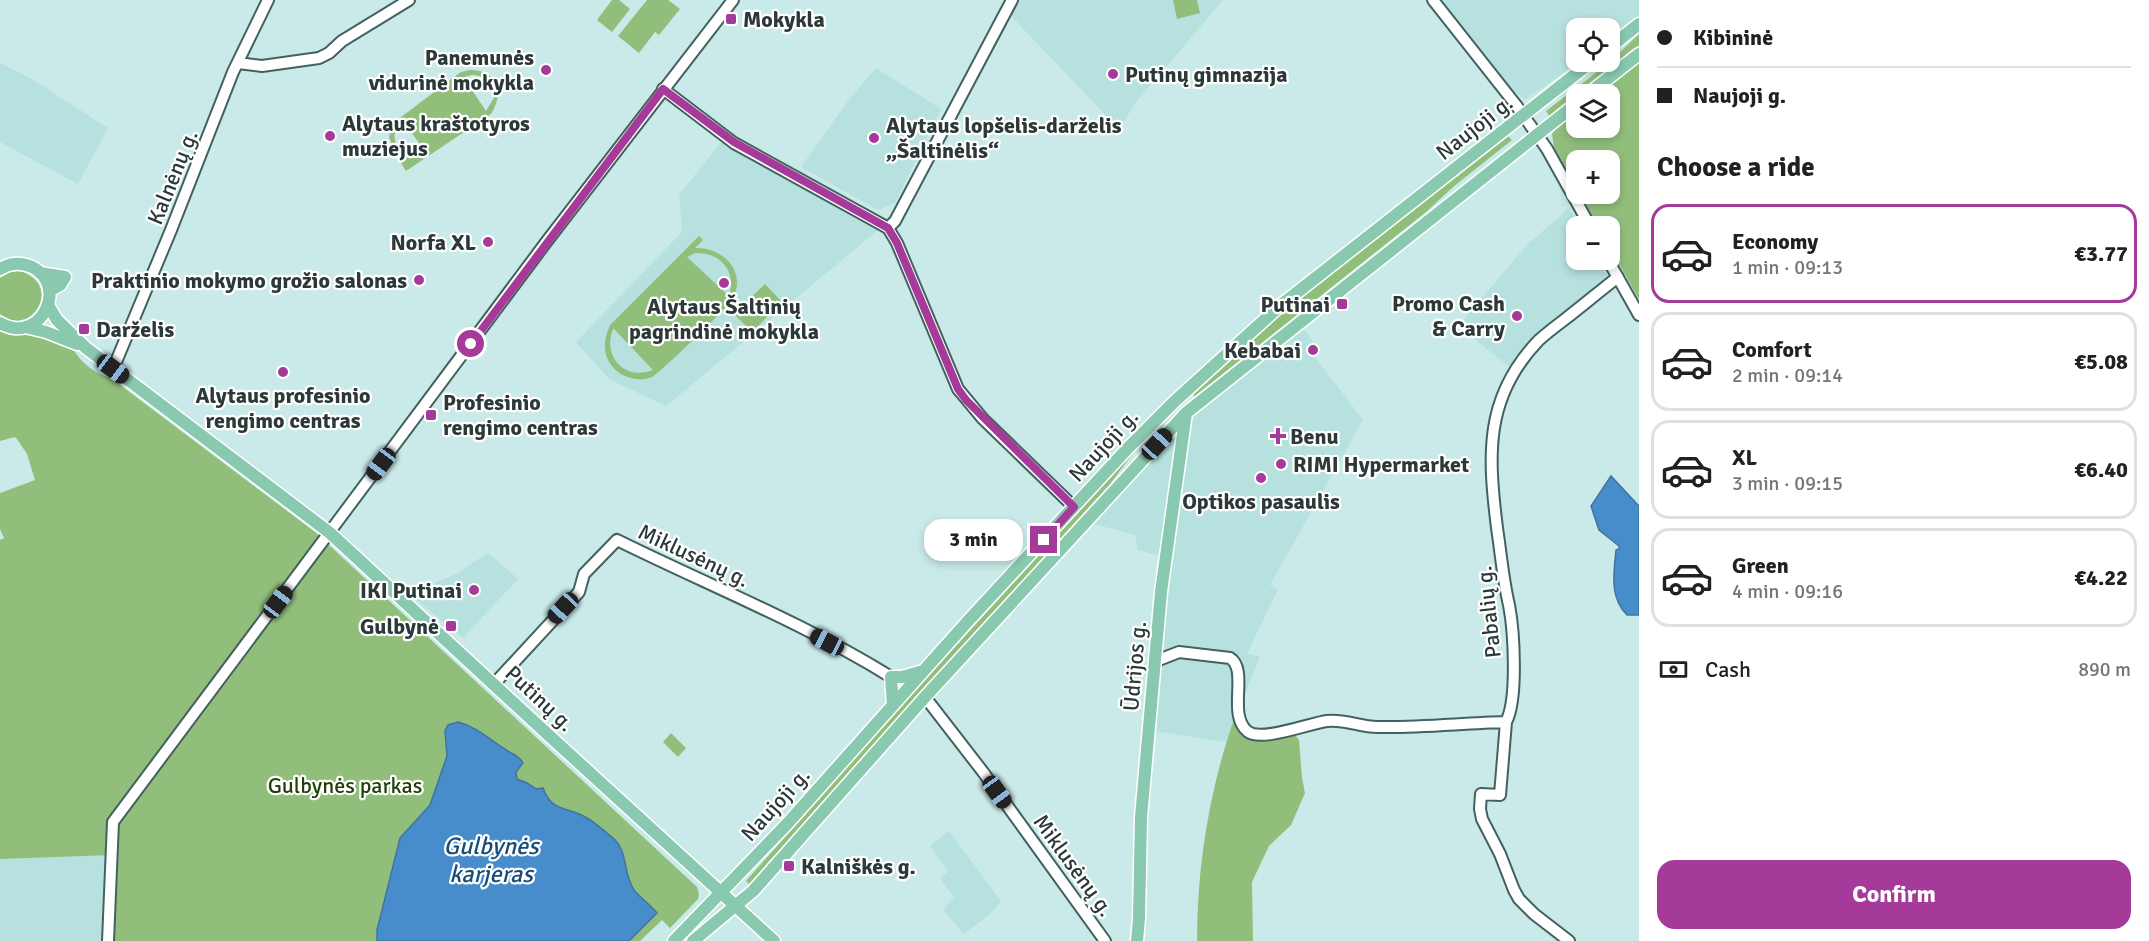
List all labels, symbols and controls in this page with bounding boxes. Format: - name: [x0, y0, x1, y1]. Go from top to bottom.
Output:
- place label: Mokykla: [743, 6, 825, 33]
- marker: Mokykla: [724, 12, 738, 26]
- map controls: [1566, 18, 1620, 270]
- button: locate: [1566, 18, 1620, 72]
- text: Kibininė: [1693, 24, 1773, 51]
- place label: Panemunės vidurinė mokykla: [368, 44, 534, 96]
- place label: Putinų gimnazija: [1125, 61, 1287, 88]
- marker: Panemunės vidurinė mokykla: [539, 63, 553, 77]
- marker: Putinų gimnazija: [1106, 67, 1120, 81]
- text: Naujoji g.: [1693, 82, 1786, 109]
- button: layers: [1566, 84, 1620, 138]
- street label: Naujoji g.: [1431, 89, 1518, 166]
- place label: Alytaus kraštotyros muziejus: [342, 110, 530, 162]
- place label: Alytaus lopšelis-darželis „Šaltinėlis“: [886, 112, 1122, 164]
- street label: Kalnėnų g.: [141, 126, 204, 229]
- marker: Alytaus kraštotyros muziejus: [323, 129, 337, 143]
- marker: Alytaus lopšelis-darželis „Šaltinėlis“: [867, 131, 881, 145]
- button: +: [1566, 150, 1620, 204]
- text: Choose a ride: [1657, 151, 1815, 184]
- button: −: [1566, 216, 1620, 270]
- icon: car: [1660, 227, 1714, 281]
- text: Economy: [1732, 228, 1818, 255]
- place label: Norfa XL: [390, 229, 476, 256]
- marker: Norfa XL: [481, 235, 495, 249]
- text: €3.77: [2074, 240, 2128, 267]
- text: 1 min · 09:13: [1732, 255, 1843, 280]
- place label: Praktinio mokymo grožio salonas: [91, 267, 407, 294]
- marker: Praktinio mokymo grožio salonas: [412, 273, 426, 287]
- marker: Alytaus Šaltinių pagrindinė mokykla: [717, 276, 731, 290]
- place label: Promo Cash & Carry: [1392, 290, 1505, 342]
- place label: Putinai: [1260, 291, 1330, 318]
- place label: Alytaus Šaltinių pagrindinė mokykla: [629, 293, 819, 345]
- marker: Putinai: [1335, 297, 1349, 311]
- marker: Promo Cash & Carry: [1510, 309, 1524, 323]
- place label: Darželis: [96, 316, 174, 343]
- marker: Darželis: [77, 322, 91, 336]
- route start: [457, 330, 484, 357]
- icon: car: [1660, 335, 1714, 389]
- text: Comfort: [1732, 336, 1812, 363]
- place label: Kebabai: [1224, 337, 1301, 364]
- marker: Kebabai: [1306, 343, 1320, 357]
- text: €5.08: [2074, 348, 2128, 375]
- car: [93, 351, 133, 387]
- text: 2 min · 09:14: [1732, 363, 1843, 388]
- marker: Alytaus profesinio rengimo centras: [276, 365, 290, 379]
- place label: Alytaus profesinio rengimo centras: [195, 382, 371, 434]
- place label: Profesinio rengimo centras: [443, 389, 598, 441]
- street label: Naujoji g.: [1063, 403, 1144, 487]
- marker: Profesinio rengimo centras: [424, 408, 438, 422]
- place label: Benu: [1290, 423, 1339, 450]
- car: [1138, 425, 1176, 463]
- marker: Benu: [1271, 429, 1285, 443]
- icon: car: [1660, 443, 1714, 497]
- car: [363, 444, 399, 484]
- text: XL: [1732, 444, 1757, 471]
- place label: RIMI Hypermarket: [1293, 451, 1469, 478]
- text: €6.40: [2074, 456, 2128, 483]
- marker: RIMI Hypermarket: [1274, 457, 1288, 471]
- marker: Optikos pasaulis: [1254, 471, 1268, 485]
- text: 3 min · 09:15: [1732, 471, 1843, 496]
- place label: Optikos pasaulis: [1182, 488, 1340, 515]
- street label: Miklusėnų g.: [634, 518, 754, 593]
- callout: 3 min: [924, 519, 1023, 561]
- route end: [1030, 526, 1057, 553]
- text: 3 min: [949, 527, 998, 552]
- icon: car: [1660, 551, 1714, 605]
- text: Green: [1732, 552, 1789, 579]
- text: €4.22: [2074, 564, 2128, 591]
- street label: Pabalių g.: [1470, 565, 1507, 659]
- place label: IKI Putinai: [360, 577, 462, 604]
- text: 4 min · 09:16: [1732, 579, 1843, 604]
- car: [260, 582, 296, 622]
- marker: IKI Putinai: [467, 583, 481, 597]
- car: [544, 589, 582, 627]
- place label: Gulbynė: [360, 613, 439, 640]
- marker: Gulbynė: [444, 619, 458, 633]
- street label: Ūdrijos g.: [1117, 620, 1152, 712]
- car: [807, 626, 847, 658]
- icon: cash: [1657, 653, 1690, 686]
- text: Cash: [1705, 656, 1751, 683]
- text: 890 m: [2078, 657, 2131, 682]
- street label: Putinų g.: [500, 660, 580, 737]
- street label: Naujoji g.: [735, 762, 815, 847]
- park label: Gulbynės parkas: [268, 772, 422, 799]
- car: [979, 772, 1015, 812]
- street label: Miklusėnų g.: [1028, 809, 1120, 922]
- water label: Gulbynės karjeras: [443, 831, 541, 889]
- place label: Kalniškės g.: [801, 853, 916, 880]
- marker: Kalniškės g.: [782, 859, 796, 873]
- button: Confirm: [1657, 860, 2131, 929]

